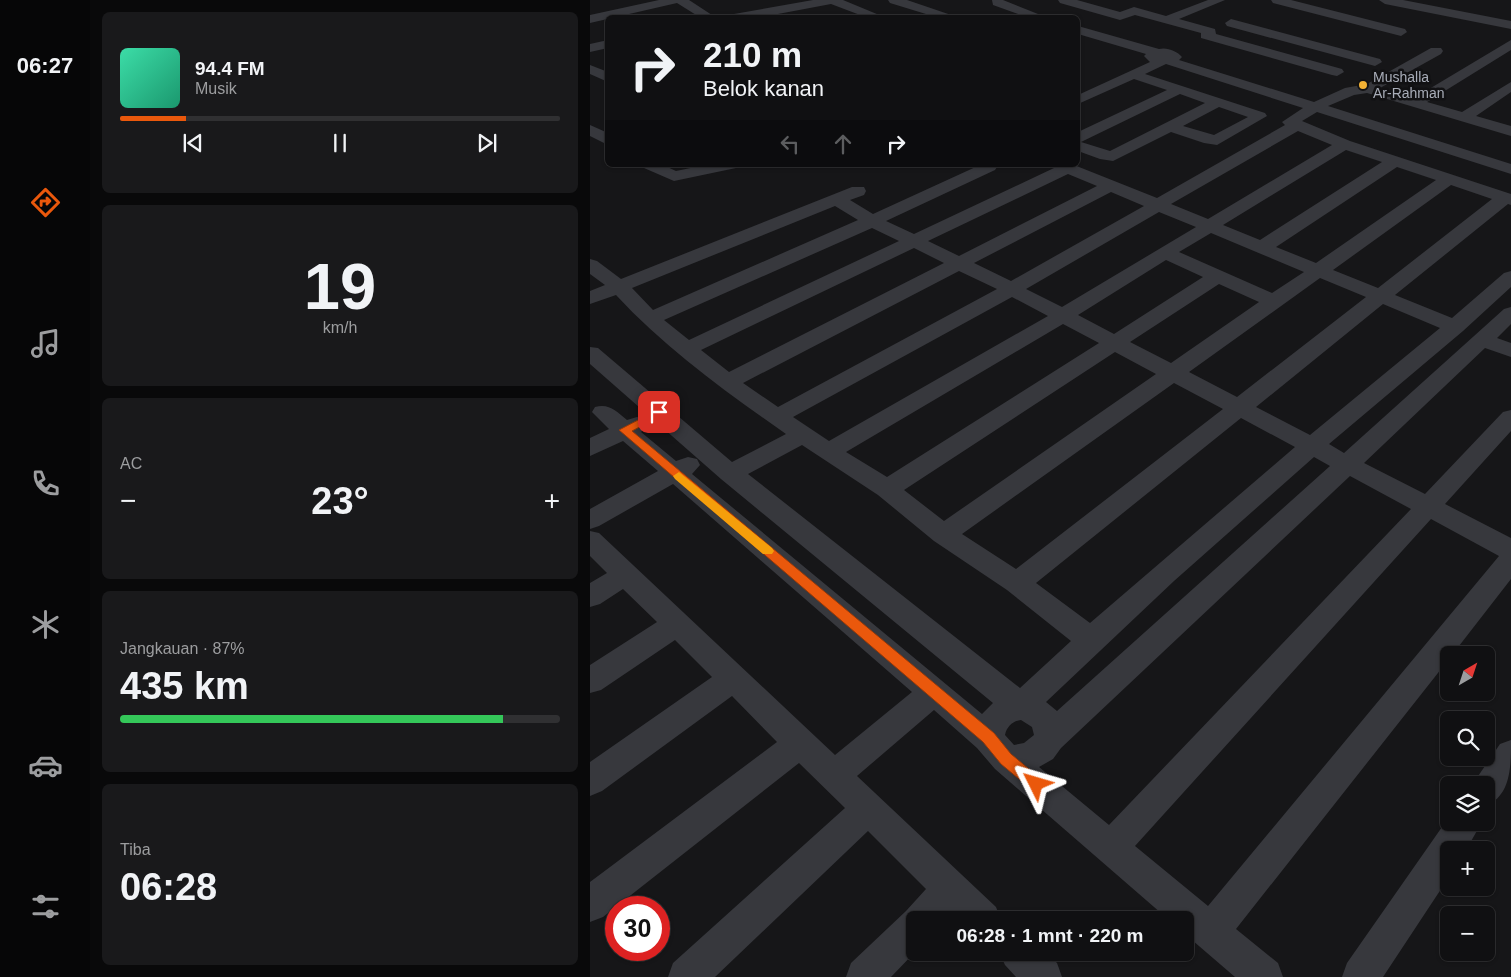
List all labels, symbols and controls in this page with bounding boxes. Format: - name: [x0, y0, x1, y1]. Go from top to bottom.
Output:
- icon: right: [620, 35, 685, 100]
- text: 210 m: [703, 35, 802, 74]
- text: 06:27: [17, 53, 73, 78]
- text: 94.4 FM: [195, 58, 265, 79]
- place label: Mushalla Ar-Rahman: [1373, 69, 1445, 101]
- text: Belok kanan: [703, 76, 824, 101]
- marker: Mushalla Ar-Rahman: [1357, 79, 1369, 91]
- text: Musik: [195, 80, 237, 97]
- icon: previous: [179, 129, 207, 157]
- icon: pause: [326, 129, 354, 157]
- icon: next: [473, 129, 501, 157]
- icon: left: [776, 130, 804, 158]
- icon: ahead: [829, 130, 857, 158]
- icon: right: [882, 130, 910, 158]
- icon: directions: [28, 185, 63, 220]
- text: 19: [304, 250, 376, 323]
- text: km/h: [323, 319, 357, 336]
- icon: music: [28, 326, 63, 361]
- pin: [638, 391, 680, 433]
- icon: arrive: [645, 398, 673, 426]
- text: AC: [120, 455, 142, 472]
- icon: phone: [28, 466, 63, 501]
- text: 23°: [311, 480, 369, 522]
- text: −: [120, 485, 136, 516]
- text: +: [544, 485, 560, 516]
- icon: climate: [28, 607, 63, 642]
- text: Jangkauan · 87%: [120, 640, 245, 657]
- north arrow: [1440, 646, 1495, 701]
- map controls: [1440, 646, 1495, 961]
- text: 435 km: [120, 665, 249, 707]
- button: search: [1440, 711, 1495, 766]
- icon: car: [28, 748, 63, 783]
- position arrow: [1009, 757, 1061, 809]
- button: layers: [1440, 776, 1495, 831]
- text: Tiba: [120, 841, 151, 858]
- button: +: [1440, 841, 1495, 896]
- text: 06:28: [120, 866, 217, 908]
- icon: filters: [28, 889, 63, 924]
- speed limit sign: 30: [605, 896, 670, 961]
- button: −: [1440, 906, 1495, 961]
- text: 06:28 · 1 mnt · 220 m: [957, 925, 1143, 946]

